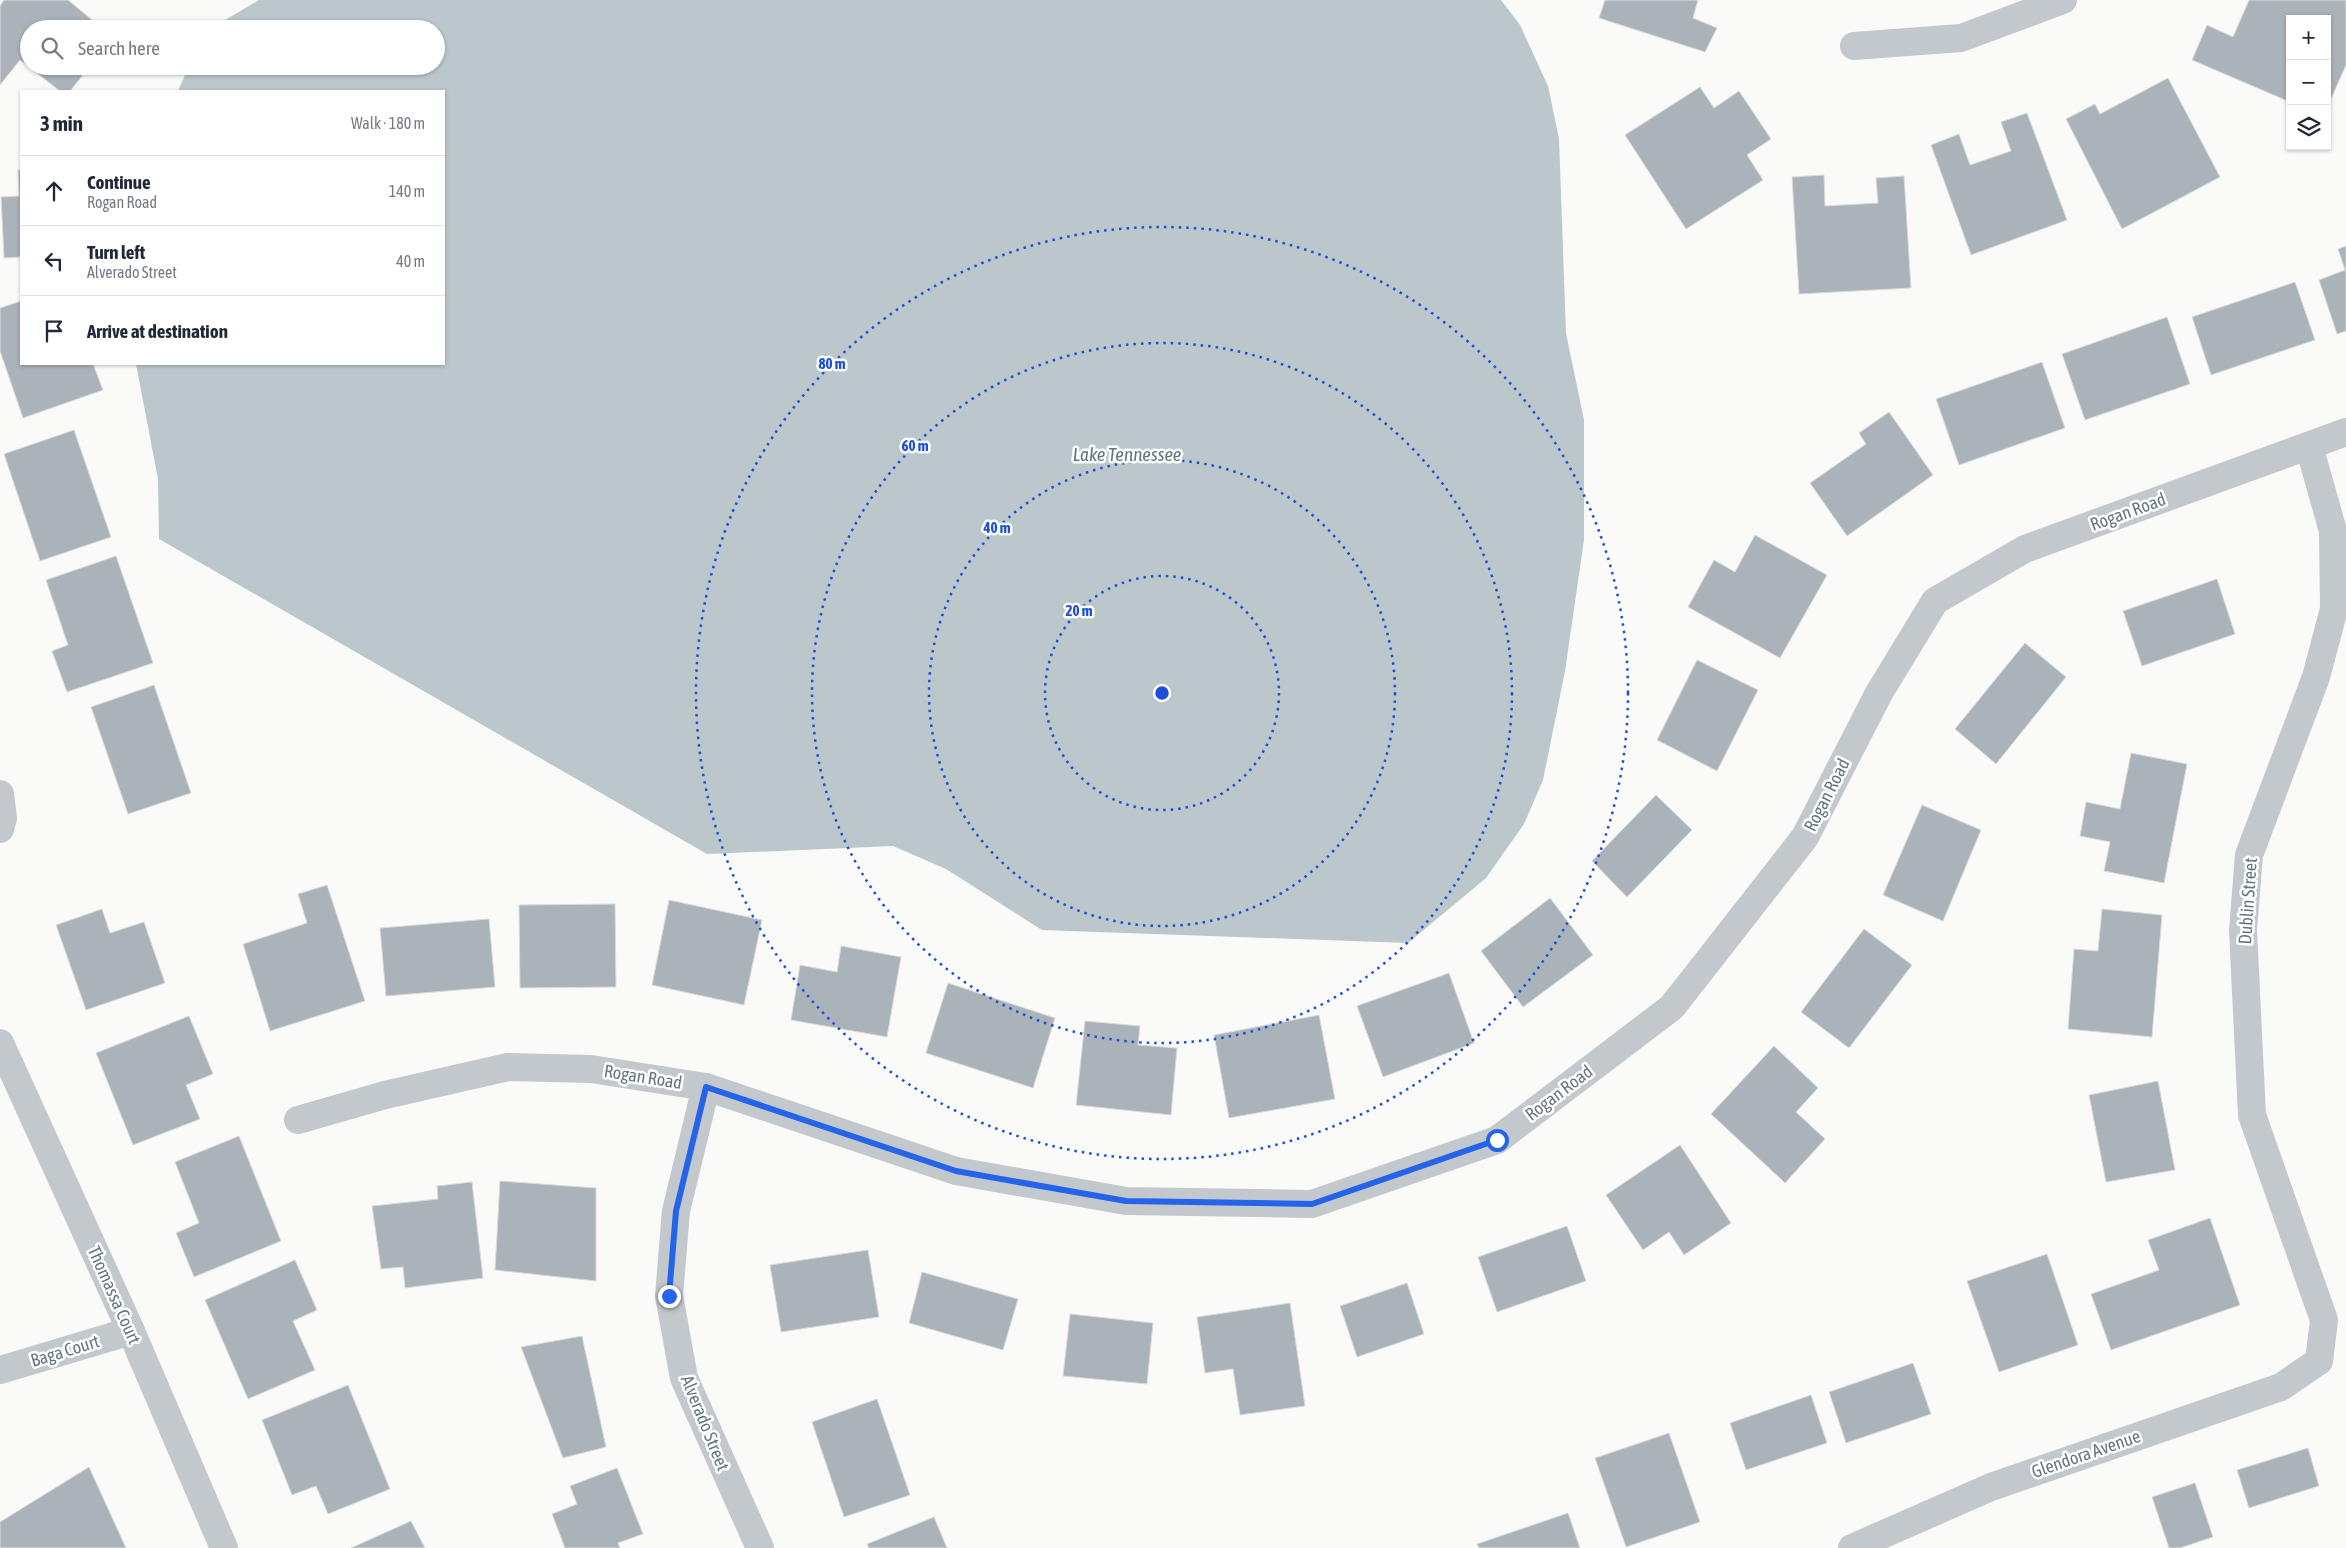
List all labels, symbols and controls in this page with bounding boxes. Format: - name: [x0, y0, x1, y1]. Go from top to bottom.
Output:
- map controls: [2286, 15, 2331, 150]
- button: +: [2286, 15, 2331, 60]
- search box: [20, 20, 445, 75]
- icon: search: [38, 34, 66, 62]
- text: Search here: [78, 37, 160, 59]
- button: −: [2286, 60, 2331, 105]
- button: layers: [2286, 105, 2331, 150]
- text: 3 min: [40, 111, 83, 135]
- text: Walk · 180 m: [351, 114, 425, 132]
- text: Continue: [87, 171, 151, 193]
- icon: ahead: [40, 177, 68, 205]
- text: 140 m: [389, 182, 425, 200]
- text: Rogan Road: [87, 193, 157, 211]
- text: Turn left: [87, 241, 145, 263]
- icon: left: [40, 247, 68, 275]
- text: 40 m: [396, 252, 425, 270]
- text: Alverado Street: [87, 263, 177, 281]
- icon: arrive: [40, 317, 68, 345]
- text: Arrive at destination: [87, 320, 228, 342]
- text: 80 m: [819, 355, 846, 372]
- text: 60 m: [902, 437, 929, 454]
- water label: Lake Tennessee: [1073, 443, 1181, 465]
- street label: Rogan Road: [2087, 488, 2168, 535]
- text: 40 m: [983, 519, 1011, 536]
- text: 20 m: [1066, 602, 1093, 619]
- centre of rings: [1153, 684, 1171, 702]
- street label: Rogan Road: [1799, 755, 1854, 835]
- street label: Dublin Street: [2234, 857, 2261, 945]
- street label: Rogan Road: [603, 1060, 684, 1093]
- street label: Rogan Road: [1521, 1061, 1596, 1125]
- route start: [1486, 1129, 1509, 1152]
- street label: Thomassa Court: [83, 1242, 145, 1347]
- route end: [658, 1285, 681, 1308]
- street label: Baga Court: [28, 1330, 102, 1371]
- street label: Alverado Street: [677, 1372, 734, 1474]
- street label: Glendora Avenue: [2029, 1425, 2143, 1482]

